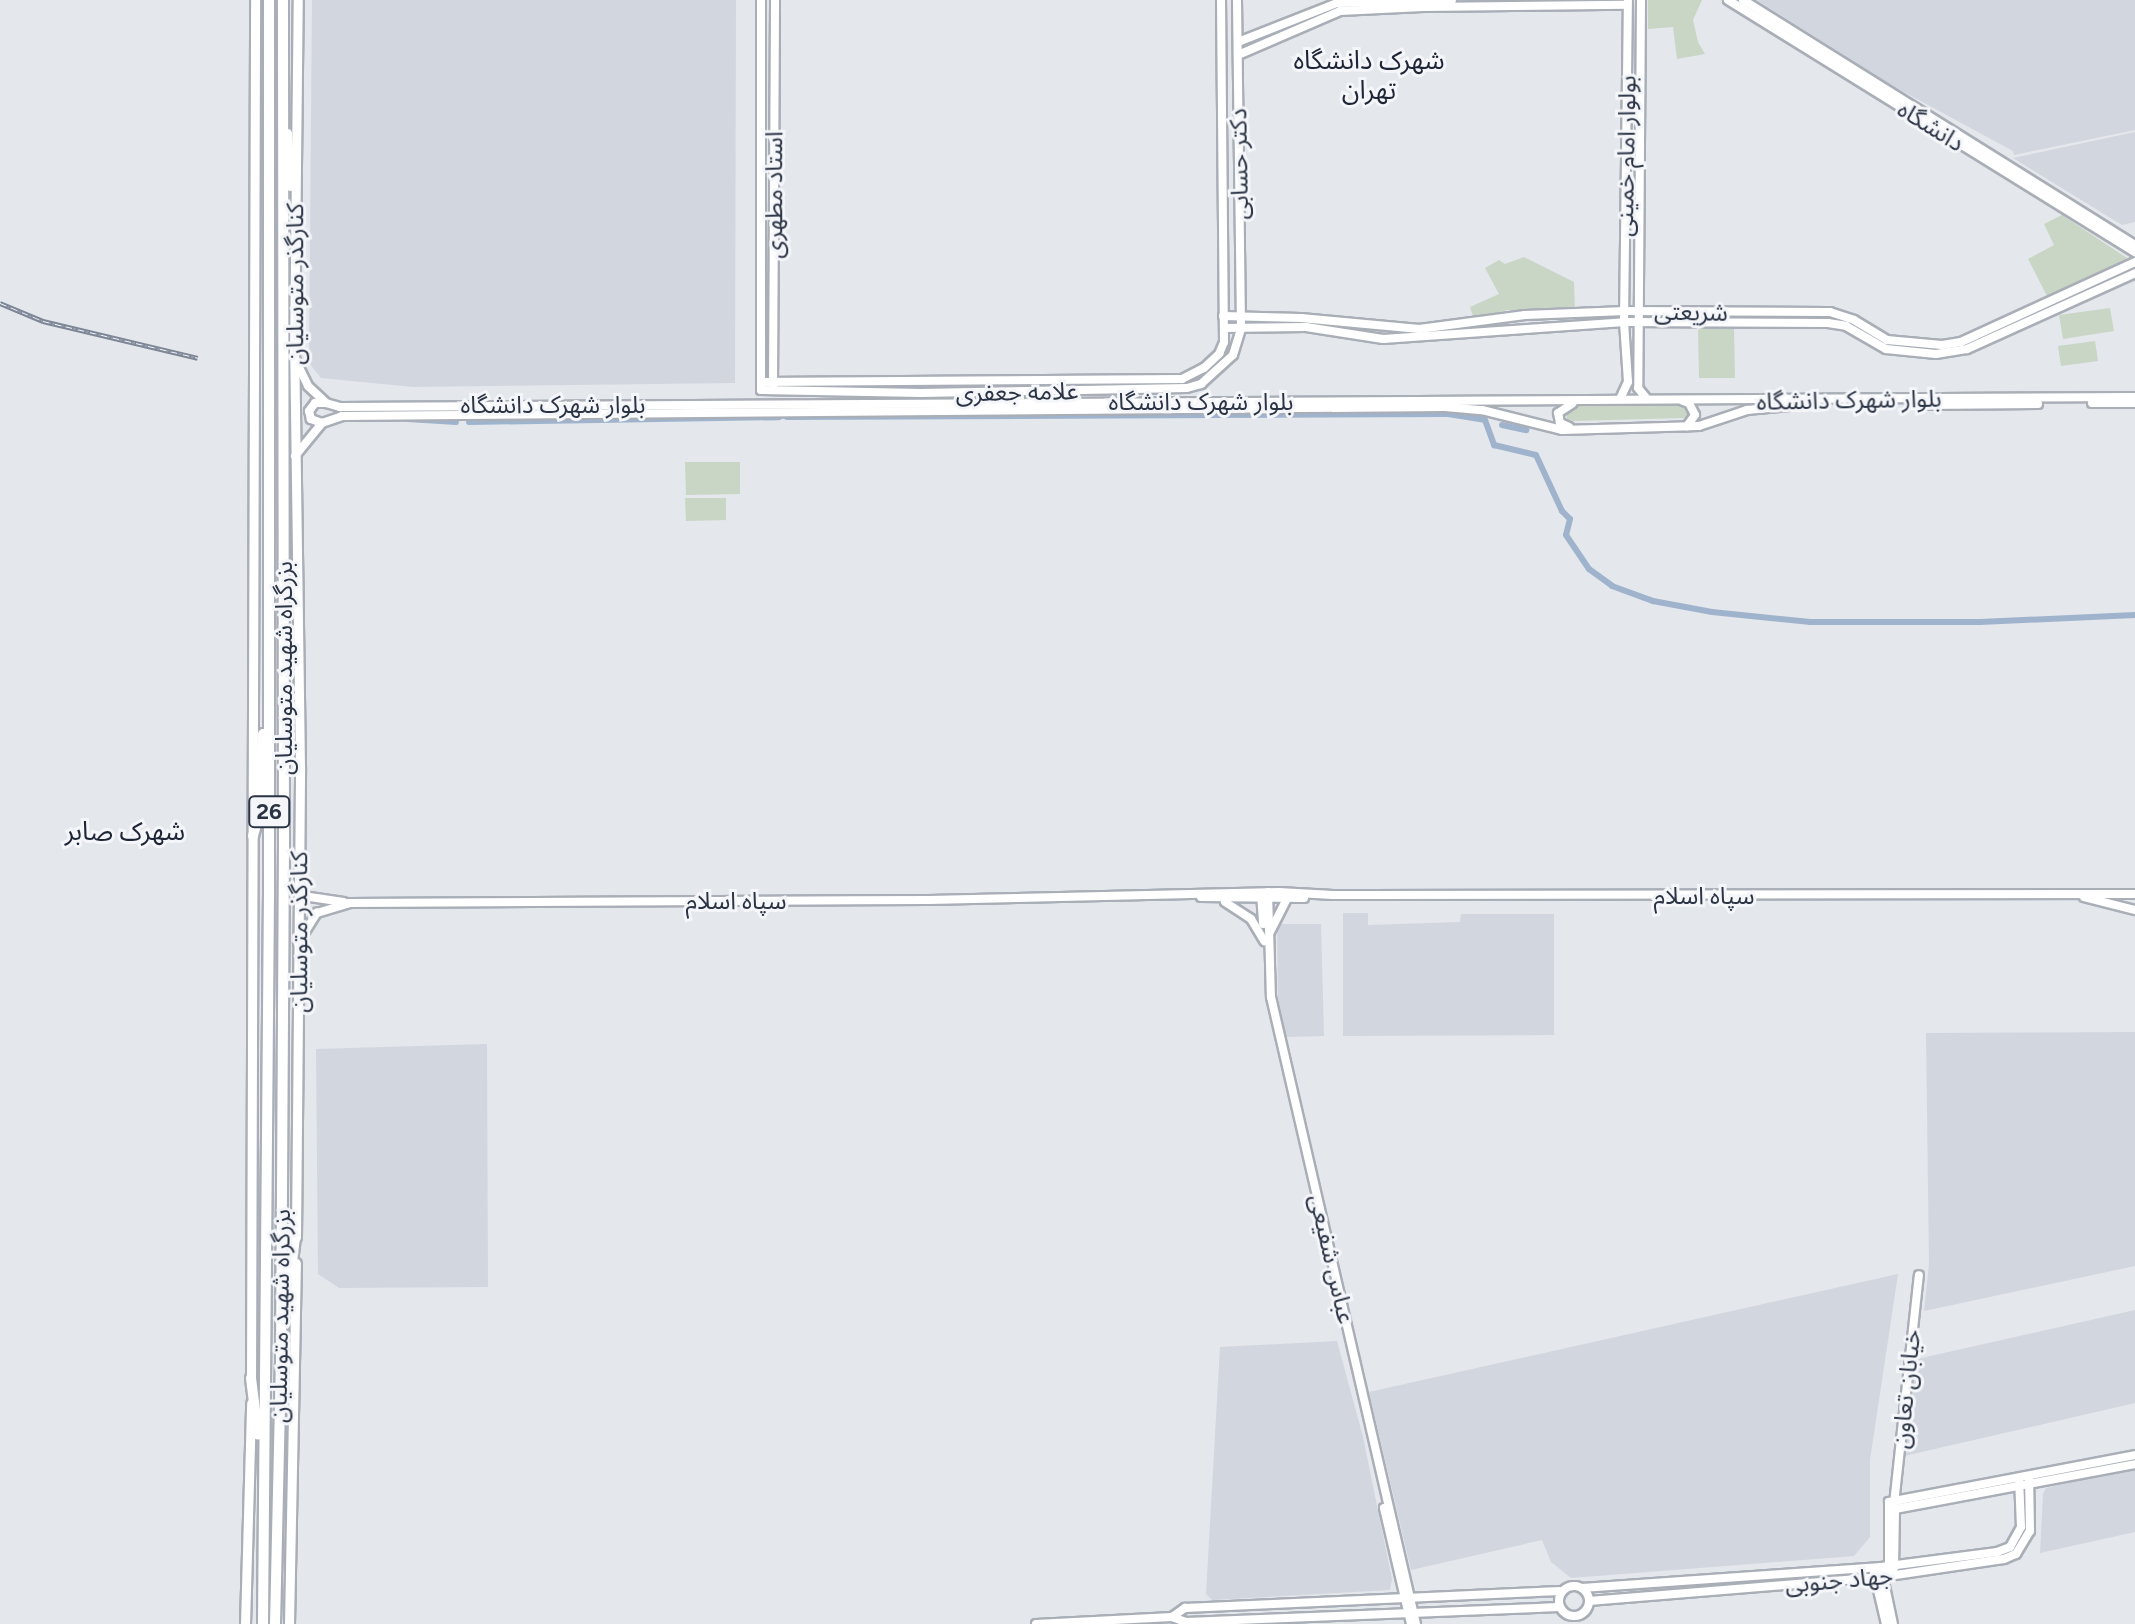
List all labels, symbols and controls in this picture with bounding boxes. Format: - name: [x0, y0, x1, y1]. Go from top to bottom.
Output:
- district label: شهرک دانشگاه تهران: [1293, 45, 1445, 106]
- street label: بولوار امام خمینی: [1610, 75, 1642, 237]
- street label: دانشگاه: [1892, 94, 1970, 158]
- street label: دکتر حسابی: [1224, 108, 1254, 220]
- street label: استاد مطهری: [760, 131, 788, 259]
- street label: کنارگذر متوسلیان: [281, 203, 309, 365]
- street label: شریعتی: [1654, 297, 1728, 327]
- street label: علامه جعفری: [955, 377, 1079, 407]
- street label: بلوار شهرک دانشگاه: [1756, 384, 1942, 416]
- street label: بلوار شهرک دانشگاه: [1109, 388, 1293, 416]
- street label: بلوار شهرک دانشگاه: [461, 391, 645, 419]
- street label: بزرگراه شهید متوسلیان: [270, 561, 298, 775]
- road number: 26: [247, 794, 291, 830]
- district label: شهرک صابر: [65, 816, 185, 848]
- street label: کنارگذر متوسلیان: [285, 851, 313, 1013]
- street label: سپاه اسلام: [1654, 882, 1754, 910]
- street label: سپاه اسلام: [686, 887, 786, 915]
- street label: عباس شفیعی: [1303, 1191, 1361, 1327]
- street label: بزرگراه شهید متوسلیان: [264, 1209, 296, 1423]
- street label: خیابان تعاون: [1885, 1328, 1927, 1450]
- street label: جهاد جنوبی: [1784, 1561, 1894, 1599]

